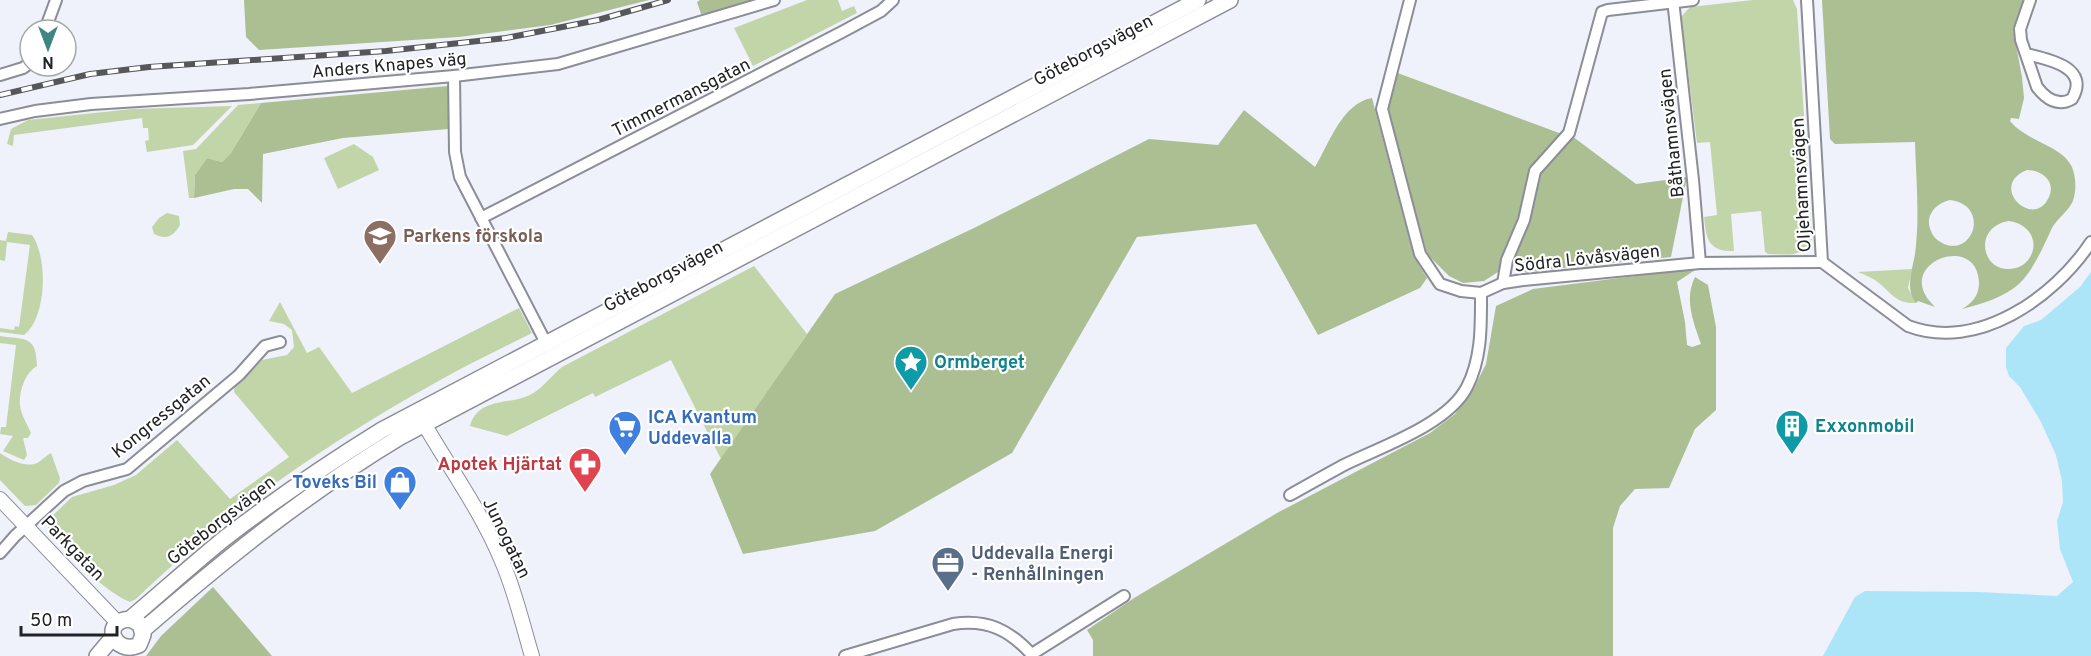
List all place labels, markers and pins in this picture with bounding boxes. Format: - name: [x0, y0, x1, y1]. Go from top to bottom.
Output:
- school or university icon: Parkens förskola: [362, 218, 398, 265]
- place label: Parkens förskola: [403, 226, 543, 249]
- place icon: Ormberget: [893, 344, 929, 391]
- place label: Ormberget: [934, 352, 1025, 375]
- place label: ICA Kvantum Uddevalla: [648, 407, 757, 451]
- building icon: Exxonmobil: [1774, 408, 1810, 455]
- supermarket icon: ICA Kvantum Uddevalla: [607, 409, 643, 456]
- place label: Exxonmobil: [1815, 416, 1915, 439]
- pharmacy icon: Apotek Hjärtat: [567, 446, 603, 493]
- place label: Apotek Hjärtat: [438, 454, 562, 477]
- shop icon: Toveks Bil: [382, 464, 418, 511]
- place label: Toveks Bil: [292, 472, 377, 495]
- place label: Uddevalla Energi - Renhållningen: [971, 543, 1113, 587]
- office icon: Uddevalla Energi - Renhållningen: [930, 545, 966, 592]

